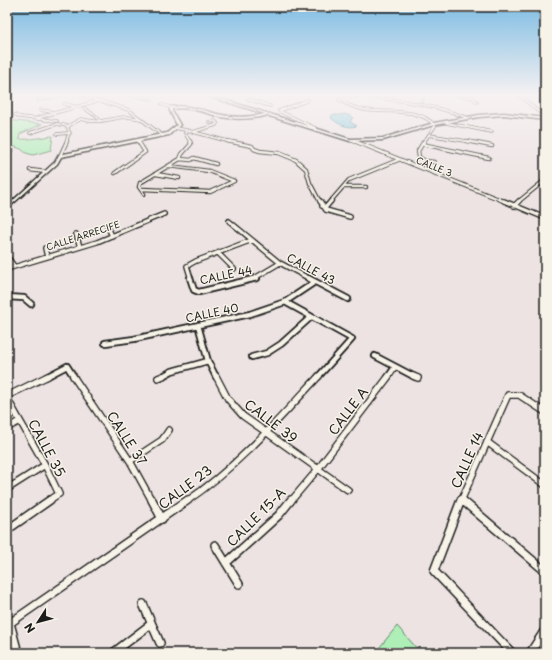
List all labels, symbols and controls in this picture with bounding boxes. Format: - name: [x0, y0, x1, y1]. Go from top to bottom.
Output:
- street label: CALLE 3: [414, 153, 455, 180]
- street label: CALLE ARRECIFE: [44, 216, 122, 254]
- street label: CALLE 43: [284, 249, 339, 289]
- street label: CALLE 44: [198, 261, 254, 288]
- street label: CALLE 40: [184, 299, 240, 326]
- street label: CALLE A: [323, 383, 372, 439]
- street label: CALLE 39: [241, 394, 302, 447]
- street label: CALLE 37: [103, 407, 152, 469]
- street label: CALLE 35: [24, 416, 71, 480]
- street label: CALLE 14: [446, 428, 487, 491]
- street label: CALLE 23: [154, 460, 216, 513]
- street label: CALLE 15-A: [222, 483, 289, 550]
- north arrow: [18, 602, 58, 642]
- text: N: [20, 619, 39, 637]

